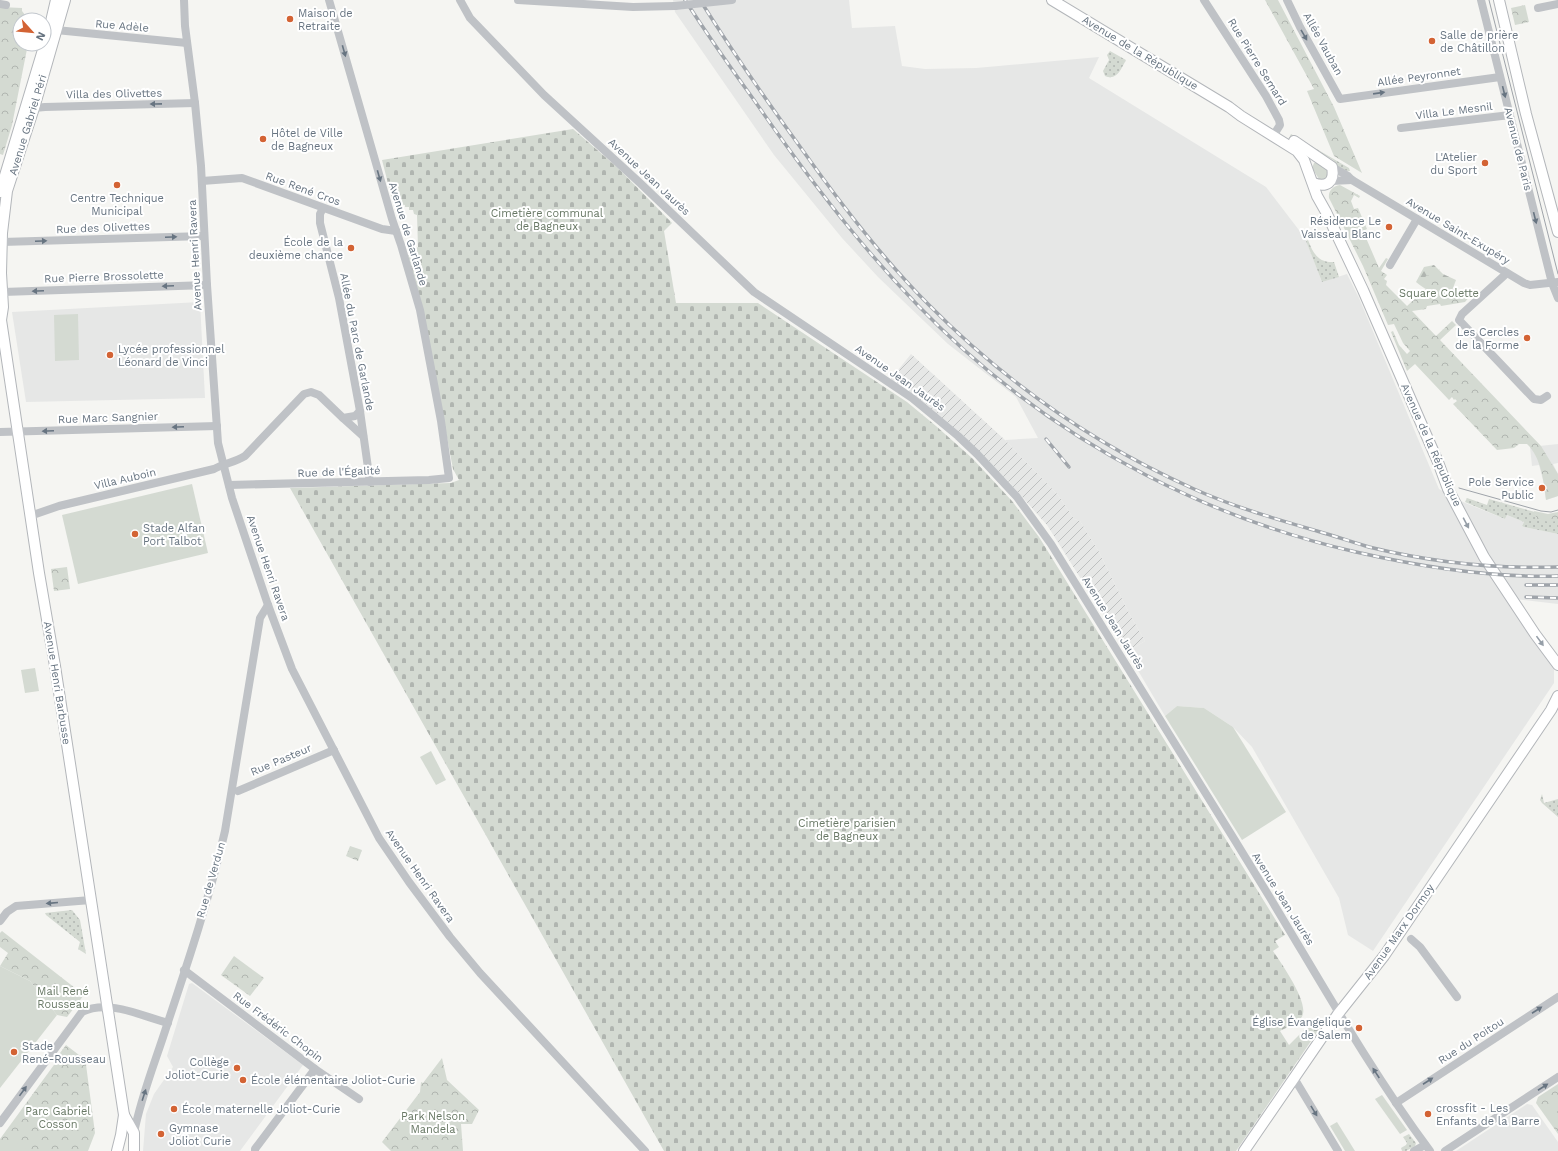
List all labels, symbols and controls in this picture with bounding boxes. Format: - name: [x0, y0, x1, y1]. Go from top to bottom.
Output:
- place label: Maison de Retraite: [298, 7, 353, 33]
- street label: Allée Vauban: [1300, 10, 1346, 78]
- north arrow: [12, 12, 52, 52]
- street label: Avenue de la République: [1080, 13, 1200, 93]
- marker: Maison de Retraite: [285, 14, 295, 24]
- street label: Rue Pierre Semard: [1225, 16, 1289, 108]
- street label: Rue Adèle: [95, 17, 149, 35]
- one-way arrow: [1301, 29, 1308, 41]
- place label: Salle de prière de Châtillon: [1440, 29, 1518, 55]
- text: N: [33, 30, 48, 43]
- marker: Salle de prière de Châtillon: [1427, 36, 1437, 46]
- one-way arrow: [341, 45, 347, 57]
- street label: Allée Peyronnet: [1376, 65, 1462, 89]
- street label: Avenue Gabriel Péri: [6, 73, 50, 177]
- one-way arrow: [1501, 86, 1507, 98]
- street label: Villa des Olivettes: [66, 87, 162, 101]
- one-way arrow: [1373, 90, 1385, 96]
- street label: Villa Le Mesnil: [1415, 100, 1494, 122]
- one-way arrow: [149, 101, 162, 107]
- street label: Avenue de Paris: [1501, 106, 1535, 192]
- place label: Hôtel de Ville de Bagneux: [271, 127, 343, 153]
- marker: Hôtel de Ville de Bagneux: [258, 134, 268, 144]
- street label: Avenue Jean Jaurès: [605, 136, 693, 218]
- place label: L'Atelier du Sport: [1430, 151, 1478, 177]
- marker: L'Atelier du Sport: [1480, 158, 1490, 168]
- street label: Rue René Cros: [264, 169, 342, 209]
- one-way arrow: [377, 170, 383, 182]
- marker: Centre Technique Municipal: [112, 180, 122, 190]
- street label: Avenue de Garlande: [386, 180, 430, 288]
- place label: Centre Technique Municipal: [70, 192, 164, 218]
- street label: Avenue Saint-Exupéry: [1404, 195, 1512, 267]
- street label: Avenue Henri Ravera: [186, 199, 204, 311]
- park label: Cimetière communal de Bagneux: [491, 207, 604, 233]
- one-way arrow: [1533, 212, 1539, 225]
- place label: Résidence Le Vaisseau Blanc: [1301, 215, 1381, 241]
- street label: Rue des Olivettes: [56, 220, 150, 236]
- marker: Résidence Le Vaisseau Blanc: [1384, 222, 1394, 232]
- one-way arrow: [165, 234, 178, 240]
- place label: École de la deuxième chance: [249, 235, 343, 262]
- one-way arrow: [35, 237, 47, 244]
- marker: École de la deuxième chance: [346, 243, 356, 253]
- street label: Rue Pierre Brossolette: [44, 268, 164, 286]
- street label: Allée du Parc de Garlande: [337, 272, 377, 412]
- one-way arrow: [161, 283, 174, 289]
- one-way arrow: [32, 287, 44, 294]
- park label: Square Colette: [1399, 287, 1479, 300]
- place label: Les Cercles de la Forme: [1455, 326, 1519, 352]
- marker: Les Cercles de la Forme: [1522, 333, 1532, 343]
- street label: Avenue Jean Jaurès: [852, 342, 948, 414]
- place label: Lycée professionnel Léonard de Vinci: [118, 343, 225, 369]
- marker: Lycée professionnel Léonard de Vinci: [105, 350, 115, 360]
- street label: Avenue de la République: [1398, 382, 1464, 508]
- street label: Rue Marc Sangnier: [58, 410, 159, 426]
- one-way arrow: [171, 424, 184, 430]
- one-way arrow: [41, 428, 54, 434]
- street label: Rue de l'Égalité: [297, 463, 381, 480]
- street label: Villa Auboin: [93, 466, 157, 492]
- place label: Pole Service Public: [1468, 476, 1534, 502]
- marker: Pole Service Public: [1537, 483, 1547, 493]
- street label: Avenue Henri Ravera: [244, 513, 292, 623]
- one-way arrow: [1463, 517, 1470, 529]
- place label: Stade Alfan Port Talbot: [143, 522, 205, 548]
- marker: Stade Alfan Port Talbot: [130, 529, 140, 539]
- street label: Avenue Jean Jaurès: [1079, 574, 1147, 672]
- street label: Avenue Henri Barbusse: [41, 620, 73, 746]
- one-way arrow: [1536, 635, 1545, 646]
- street label: Rue Pasteur: [249, 741, 314, 779]
- park label: Cimetière parisien de Bagneux: [798, 817, 896, 843]
- street label: Avenue Henri Ravera: [383, 827, 457, 925]
- street label: Rue de Verdun: [194, 840, 228, 920]
- street label: Avenue Jean Jaurès: [1249, 850, 1317, 948]
- street label: Avenue Marx Dormoy: [1361, 881, 1437, 982]
- one-way arrow: [46, 900, 58, 907]
- park label: Mail René Rousseau: [37, 985, 89, 1011]
- street label: Rue Frédéric Chopin: [231, 989, 325, 1065]
- one-way arrow: [1531, 1007, 1543, 1014]
- place label: Église Évangelique de Salem: [1252, 1015, 1351, 1042]
- street label: Rue du Poitou: [1436, 1015, 1506, 1067]
- marker: Église Évangelique de Salem: [1354, 1023, 1364, 1033]
- place label: Stade René-Rousseau: [22, 1040, 106, 1066]
- marker: Stade René-Rousseau: [9, 1047, 19, 1057]
- place label: Collège Joliot-Curie: [165, 1056, 229, 1082]
- marker: Collège Joliot-Curie: [232, 1063, 242, 1073]
- one-way arrow: [1372, 1068, 1380, 1078]
- place label: École élémentaire Joliot-Curie: [251, 1073, 415, 1087]
- marker: École élémentaire Joliot-Curie: [238, 1075, 248, 1085]
- one-way arrow: [1422, 1078, 1434, 1085]
- one-way arrow: [1538, 1083, 1549, 1090]
- one-way arrow: [19, 1086, 27, 1096]
- one-way arrow: [141, 1089, 147, 1101]
- place label: École maternelle Joliot-Curie: [182, 1102, 340, 1116]
- place label: crossfit - Les Enfants de la Barre: [1436, 1102, 1540, 1128]
- marker: École maternelle Joliot-Curie: [169, 1104, 179, 1114]
- park label: Parc Gabriel Cosson: [25, 1105, 91, 1131]
- one-way arrow: [1311, 1105, 1318, 1117]
- marker: crossfit - Les Enfants de la Barre: [1423, 1109, 1433, 1119]
- park label: Park Nelson Mandela: [401, 1110, 465, 1136]
- place label: Gymnase Joliot Curie: [169, 1122, 231, 1148]
- marker: Gymnase Joliot Curie: [156, 1129, 166, 1139]

